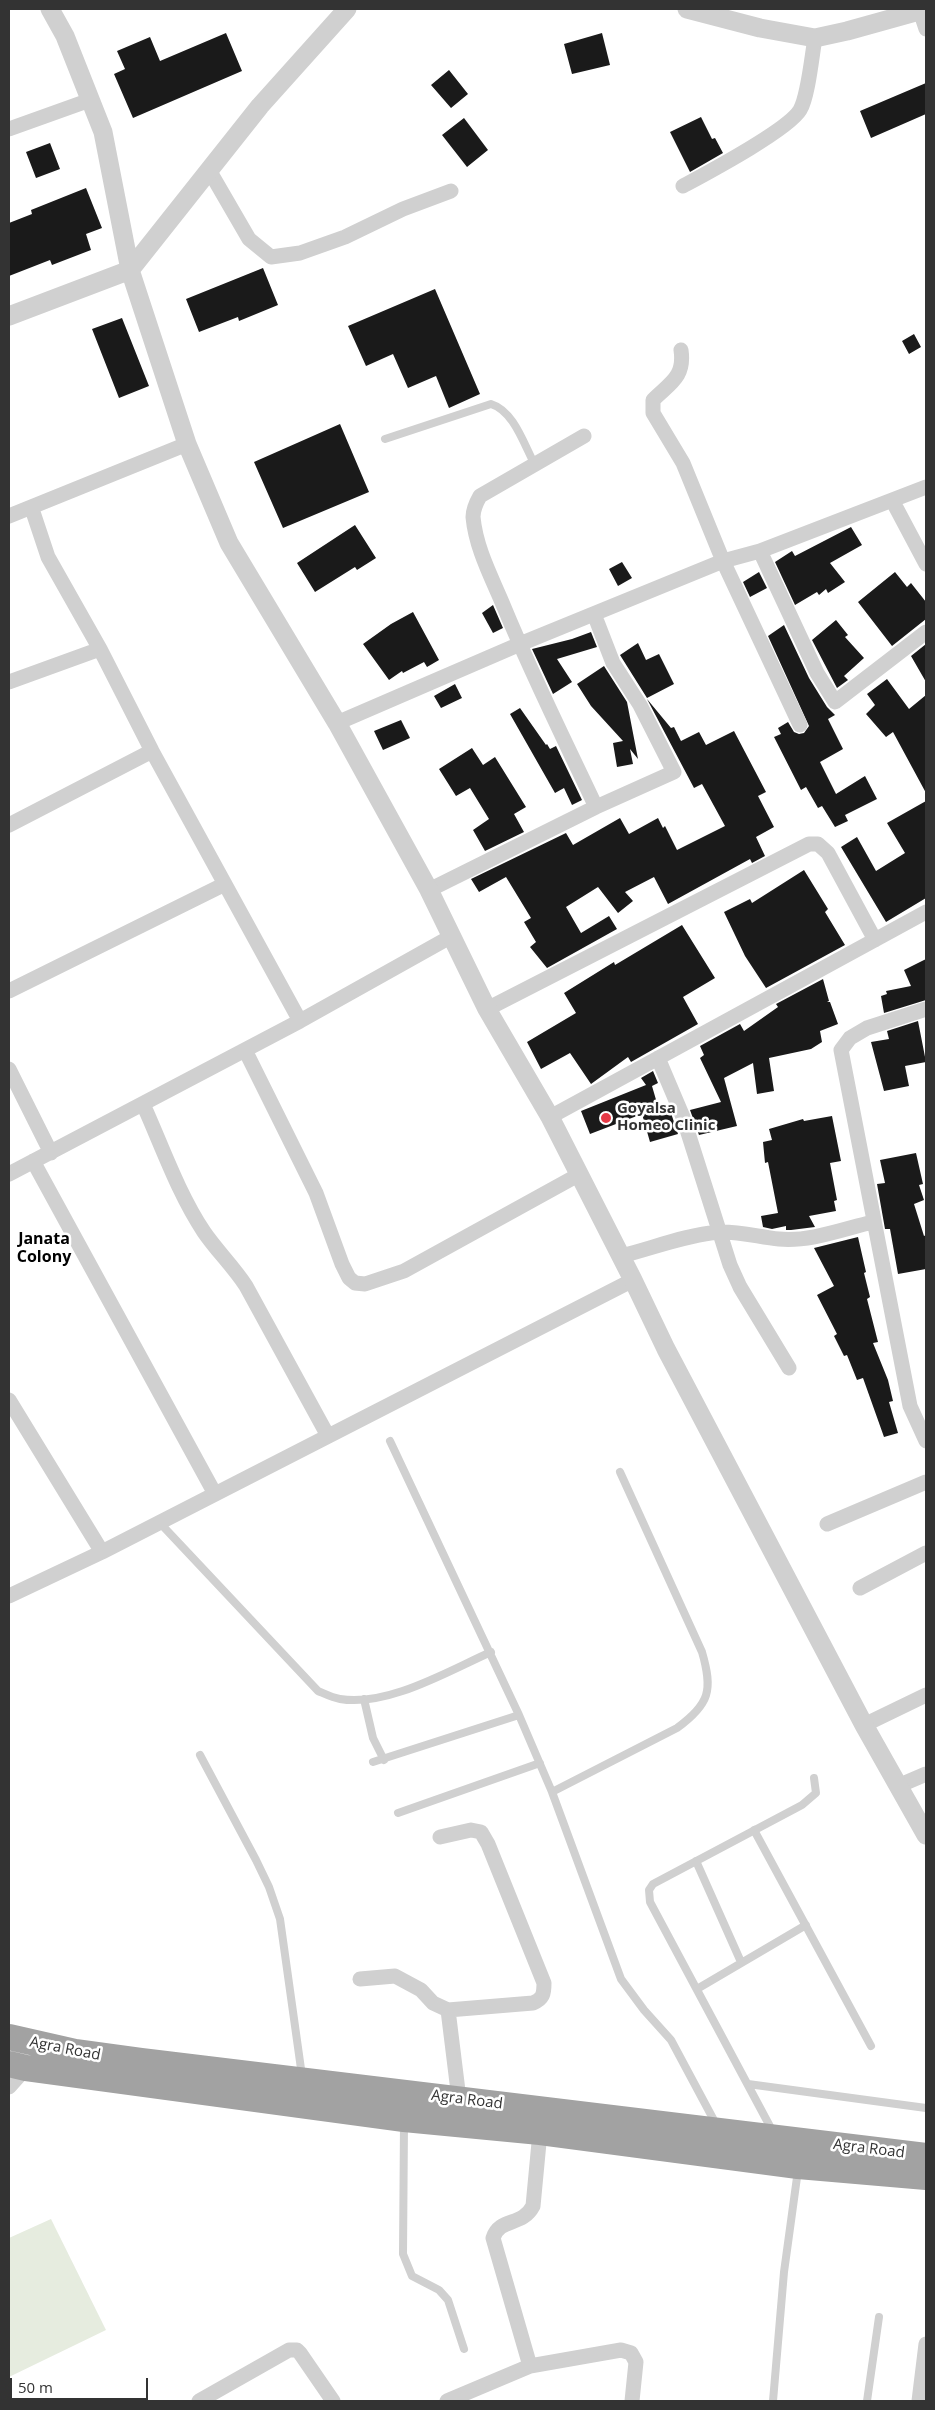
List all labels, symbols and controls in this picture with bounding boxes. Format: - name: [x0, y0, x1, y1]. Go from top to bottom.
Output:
- place label: Goyalsa Homeo Clinic: [617, 1100, 715, 1135]
- marker: Goyalsa Homeo Clinic: [599, 1111, 613, 1125]
- district label: Janata Colony: [17, 1229, 71, 1267]
- street label: Agra Road: [28, 2033, 102, 2065]
- street label: Agra Road: [430, 2087, 504, 2113]
- street label: Agra Road: [832, 2136, 906, 2162]
- scale bar: [12, 2368, 150, 2400]
- text: 50 m: [18, 2377, 53, 2397]

